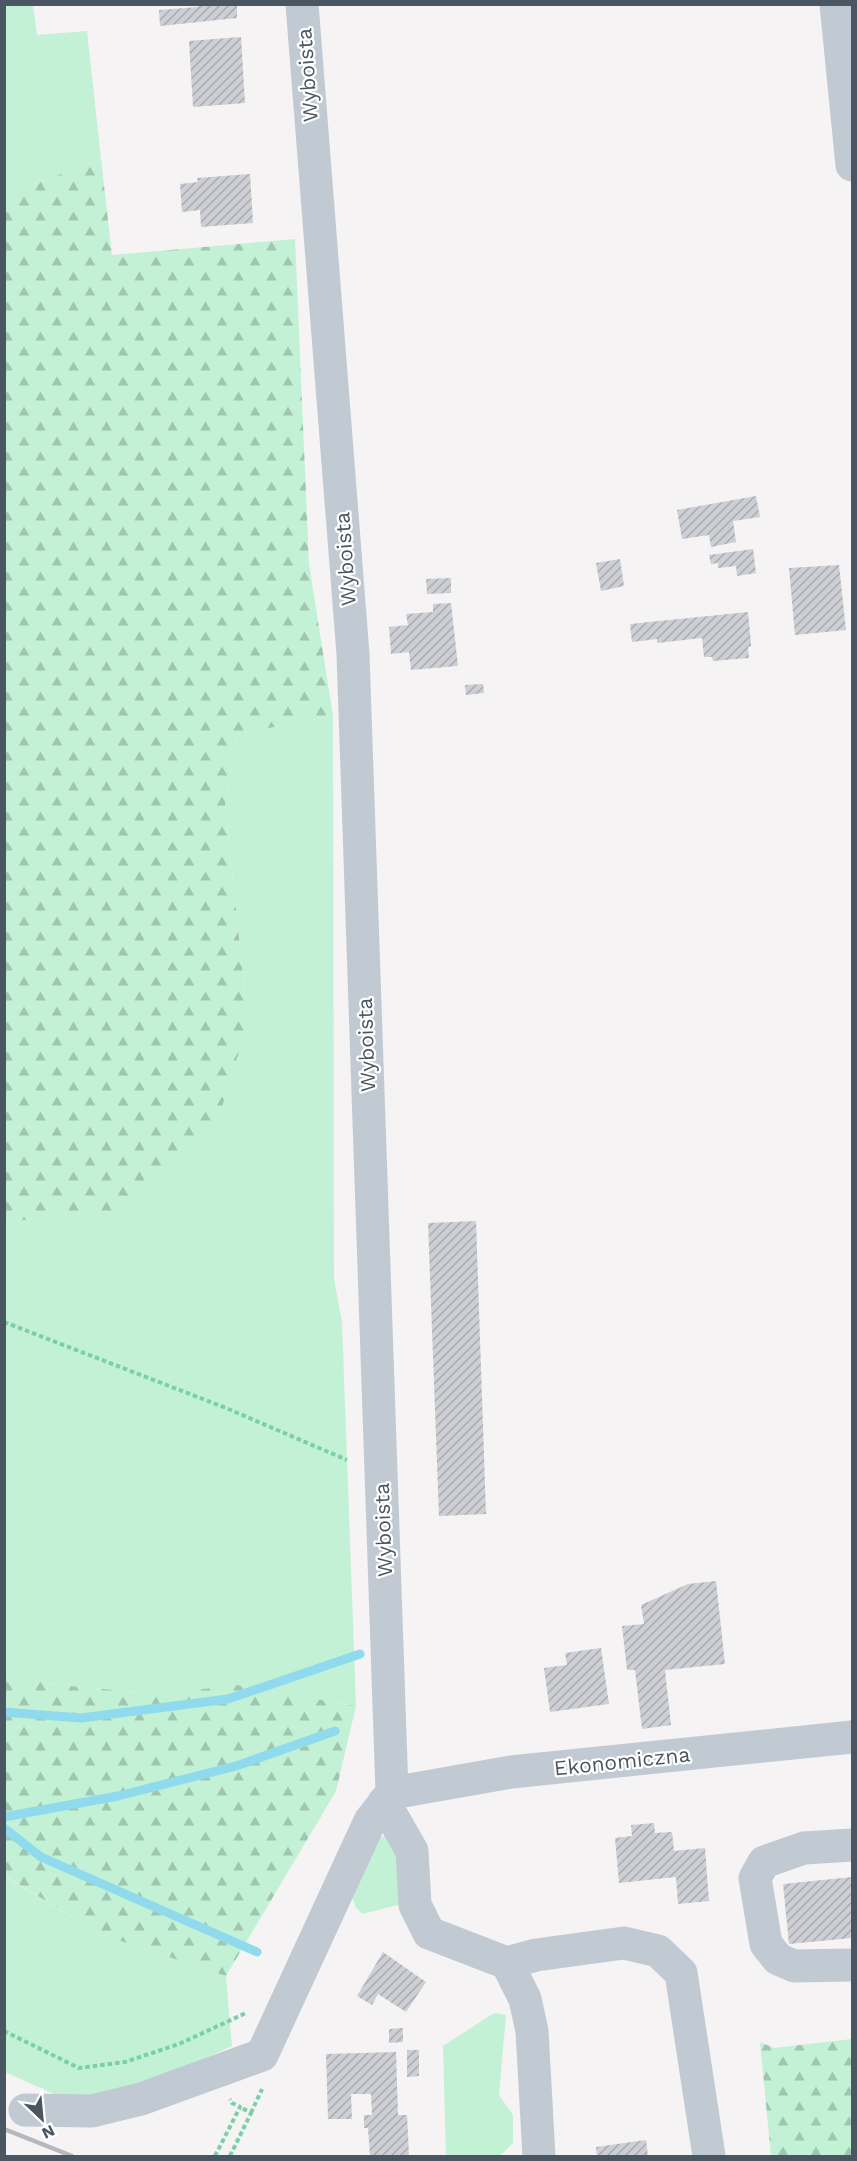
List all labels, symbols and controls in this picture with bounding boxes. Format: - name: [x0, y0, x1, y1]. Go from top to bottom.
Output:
- street label: Wyboista: [291, 27, 323, 123]
- street label: Wyboista: [329, 511, 361, 607]
- street label: Wyboista: [352, 997, 380, 1092]
- street label: Wyboista: [369, 1482, 397, 1577]
- street label: Ekonomiczna: [553, 1741, 691, 1781]
- north arrow: [12, 2089, 72, 2149]
- text: N: [39, 2121, 58, 2143]

